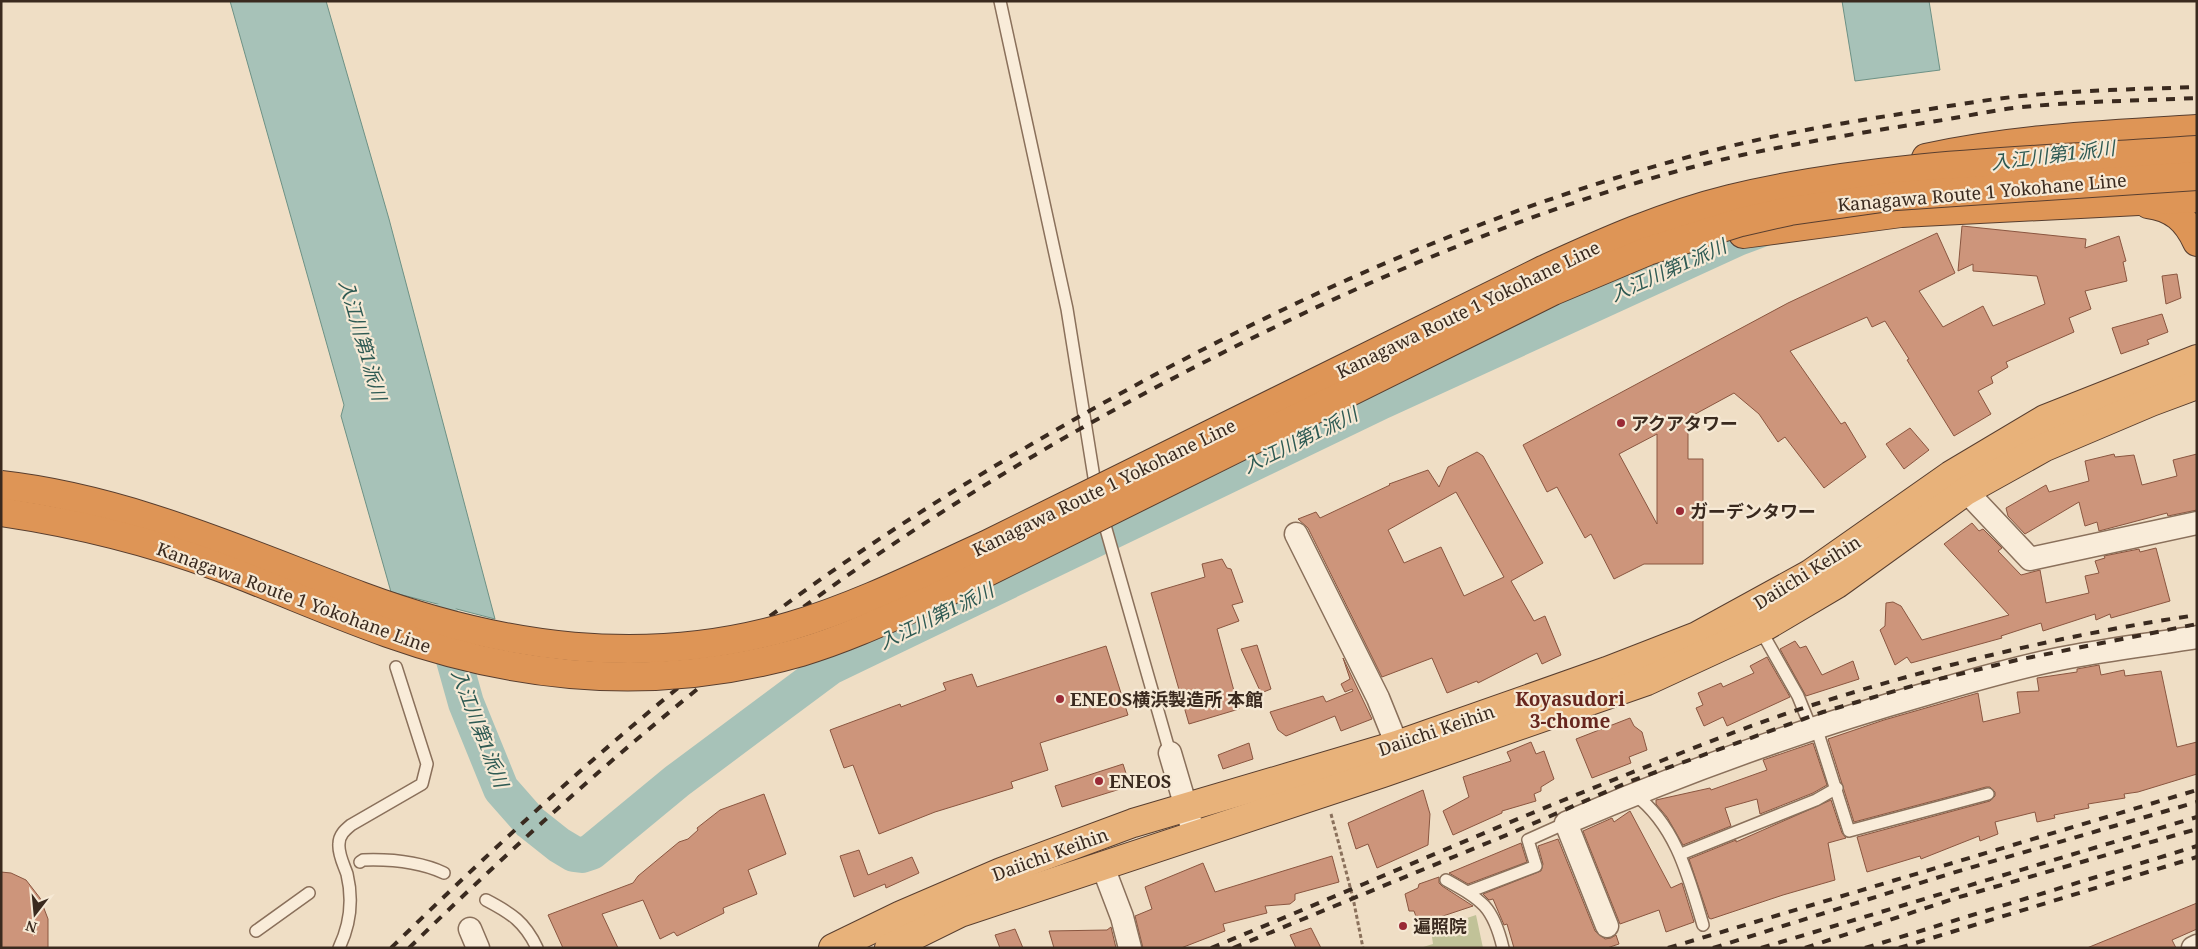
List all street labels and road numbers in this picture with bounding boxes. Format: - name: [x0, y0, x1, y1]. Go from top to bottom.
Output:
- street label: Kanagawa Route 1 Yokohane Line: [1836, 167, 2128, 217]
- street label: Kanagawa Route 1 Yokohane Line: [1332, 235, 1604, 383]
- street label: Kanagawa Route 1 Yokohane Line: [968, 413, 1240, 561]
- street label: Daiichi Keihin: [1749, 529, 1865, 614]
- street label: Kanagawa Route 1 Yokohane Line: [154, 536, 434, 658]
- street label: Daiichi Keihin: [1374, 699, 1498, 761]
- street label: Daiichi Keihin: [989, 822, 1112, 886]

